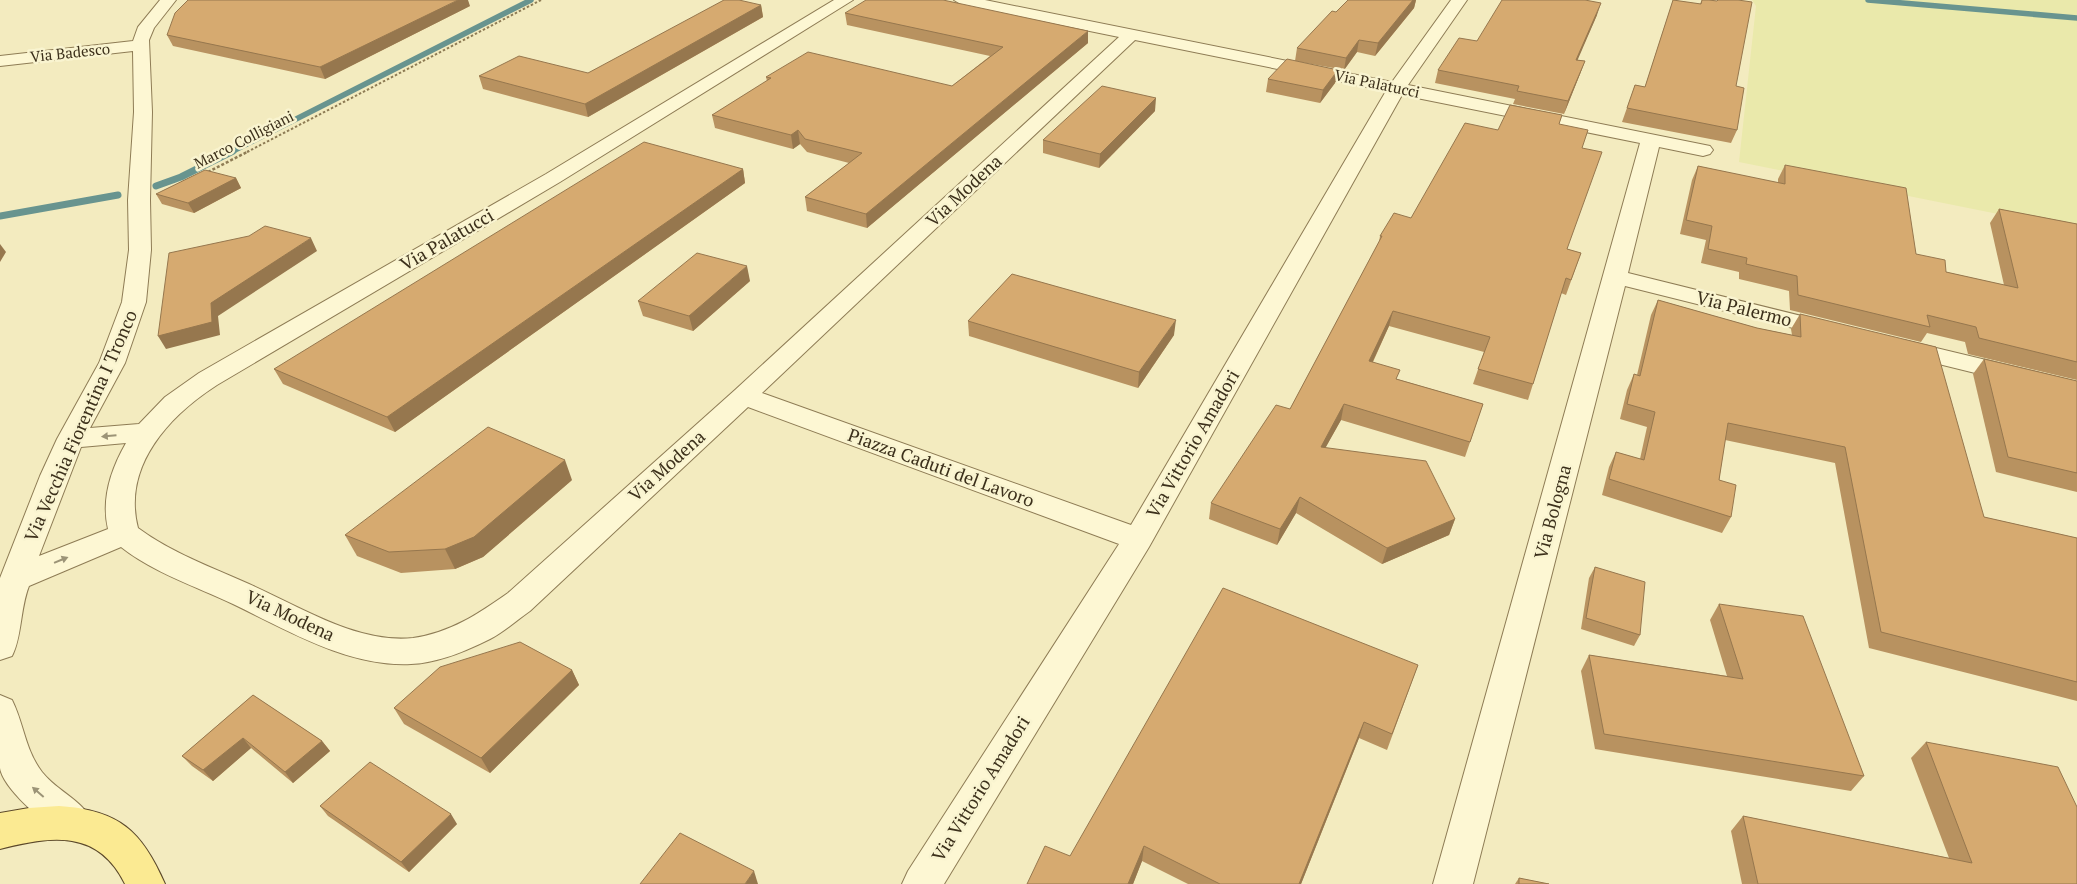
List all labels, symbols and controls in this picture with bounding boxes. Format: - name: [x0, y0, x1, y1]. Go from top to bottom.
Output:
- street label: Via Badesco: [29, 38, 111, 66]
- street label: Via Palatucci: [1333, 64, 1422, 102]
- street label: Marco Colligiani: [190, 105, 297, 173]
- street label: Via Modena: [920, 149, 1006, 232]
- street label: Via Palatucci: [395, 203, 498, 276]
- street label: Via Palermo: [1694, 285, 1795, 332]
- street label: Via Vecchia Fiorentina I Tronco: [18, 306, 142, 545]
- street label: Via Vittorio Amadori: [1140, 365, 1244, 522]
- street label: Piazza Caduti del Lavoro: [845, 422, 1038, 512]
- street label: Via Modena: [623, 424, 710, 506]
- one-way arrow: [101, 432, 117, 440]
- street label: Via Bologna: [1528, 462, 1576, 562]
- one-way arrow: [54, 555, 68, 563]
- street label: Via Modena: [242, 584, 339, 646]
- street label: Via Vittorio Amadori: [926, 711, 1035, 866]
- one-way arrow: [32, 787, 45, 798]

